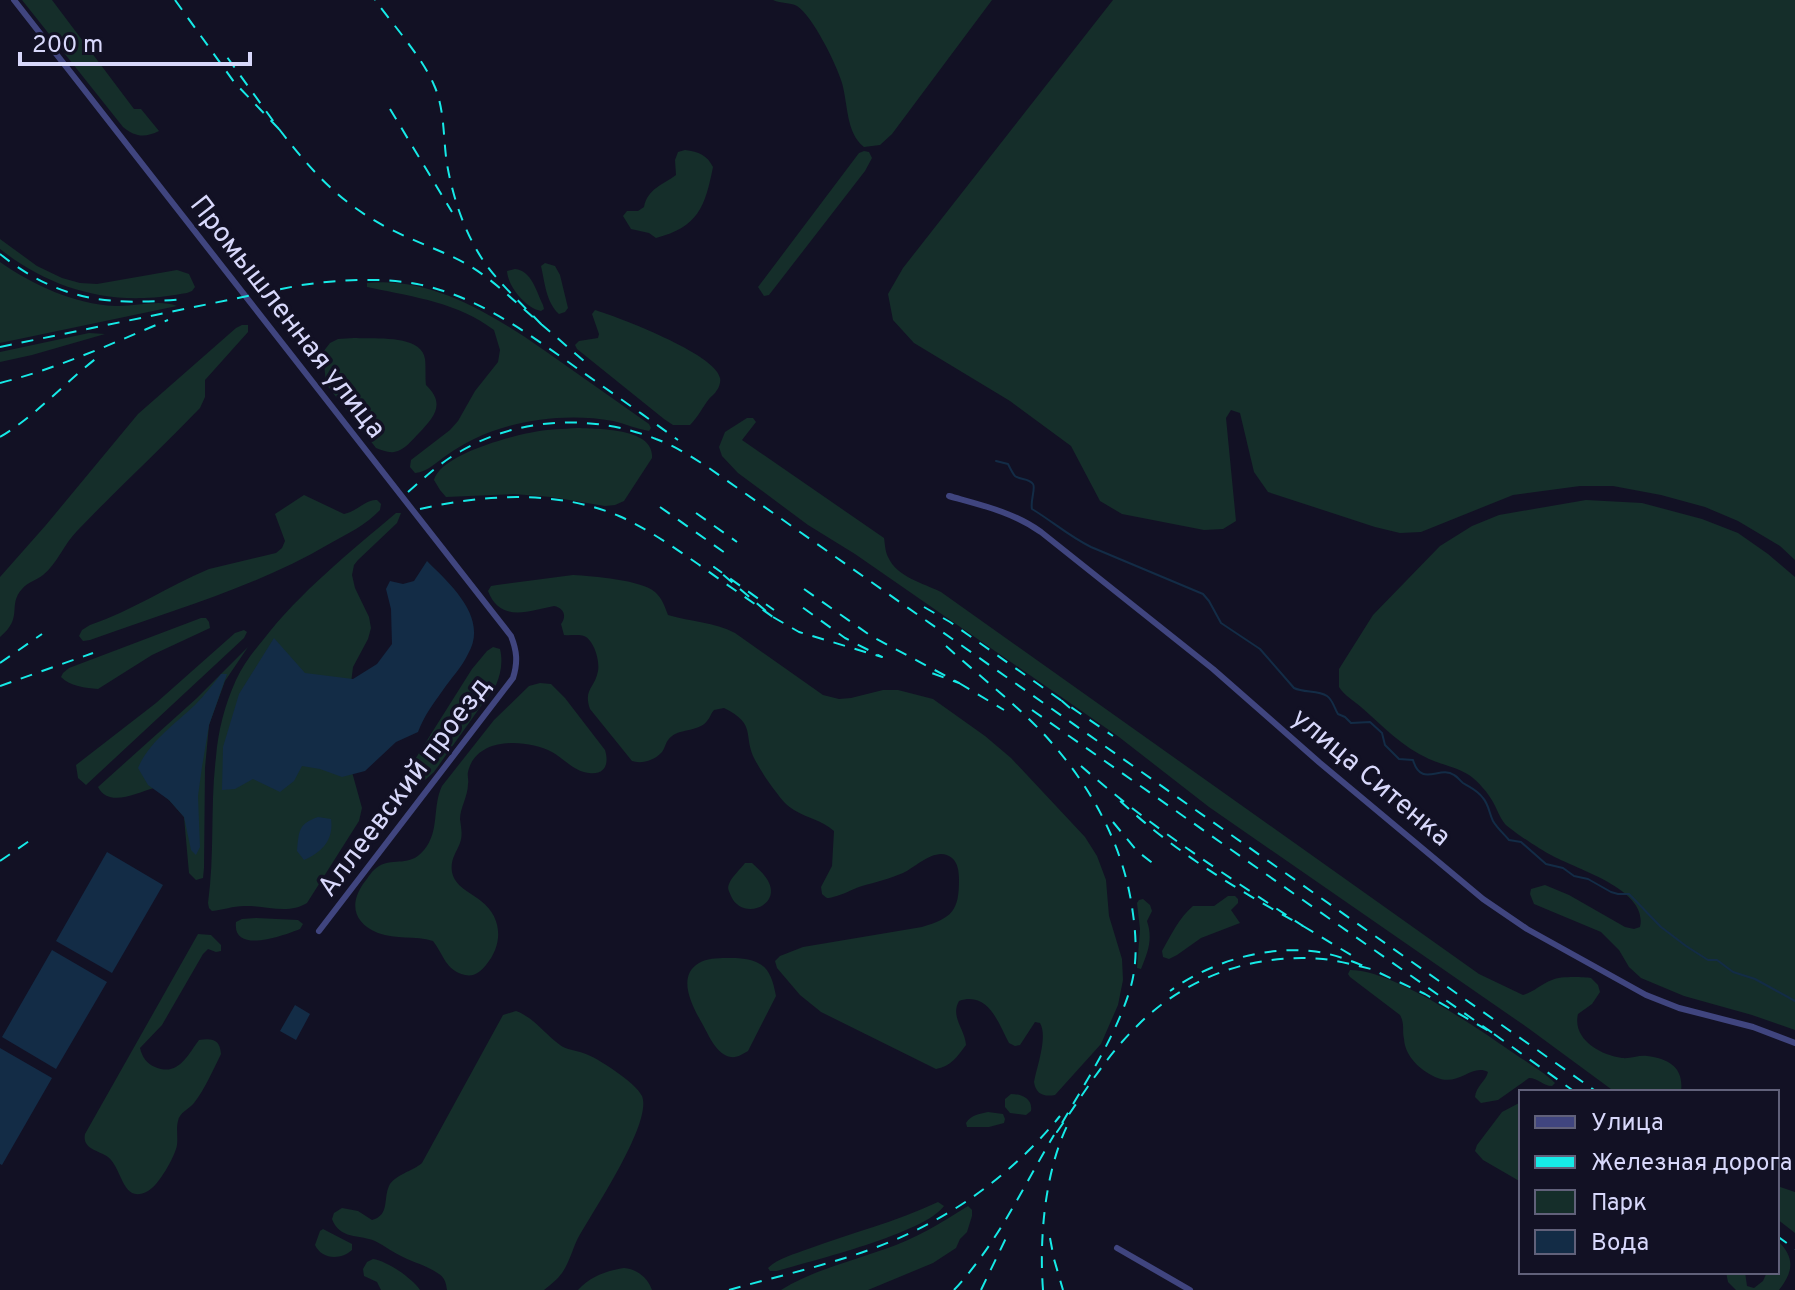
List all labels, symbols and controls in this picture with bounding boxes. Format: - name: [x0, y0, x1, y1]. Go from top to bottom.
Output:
- scale bar: [20, 16, 250, 66]
- text: 200 m: [32, 31, 103, 61]
- street label: Промышленная улица: [181, 189, 393, 447]
- street label: Аллеевский проезд: [311, 670, 500, 905]
- street label: улица Ситенка: [1283, 701, 1457, 856]
- legend: [1519, 1090, 1779, 1274]
- text: Улица: [1591, 1109, 1664, 1139]
- text: Железная дорога: [1591, 1149, 1792, 1179]
- text: Парк: [1591, 1189, 1647, 1219]
- text: Вода: [1591, 1229, 1649, 1259]

